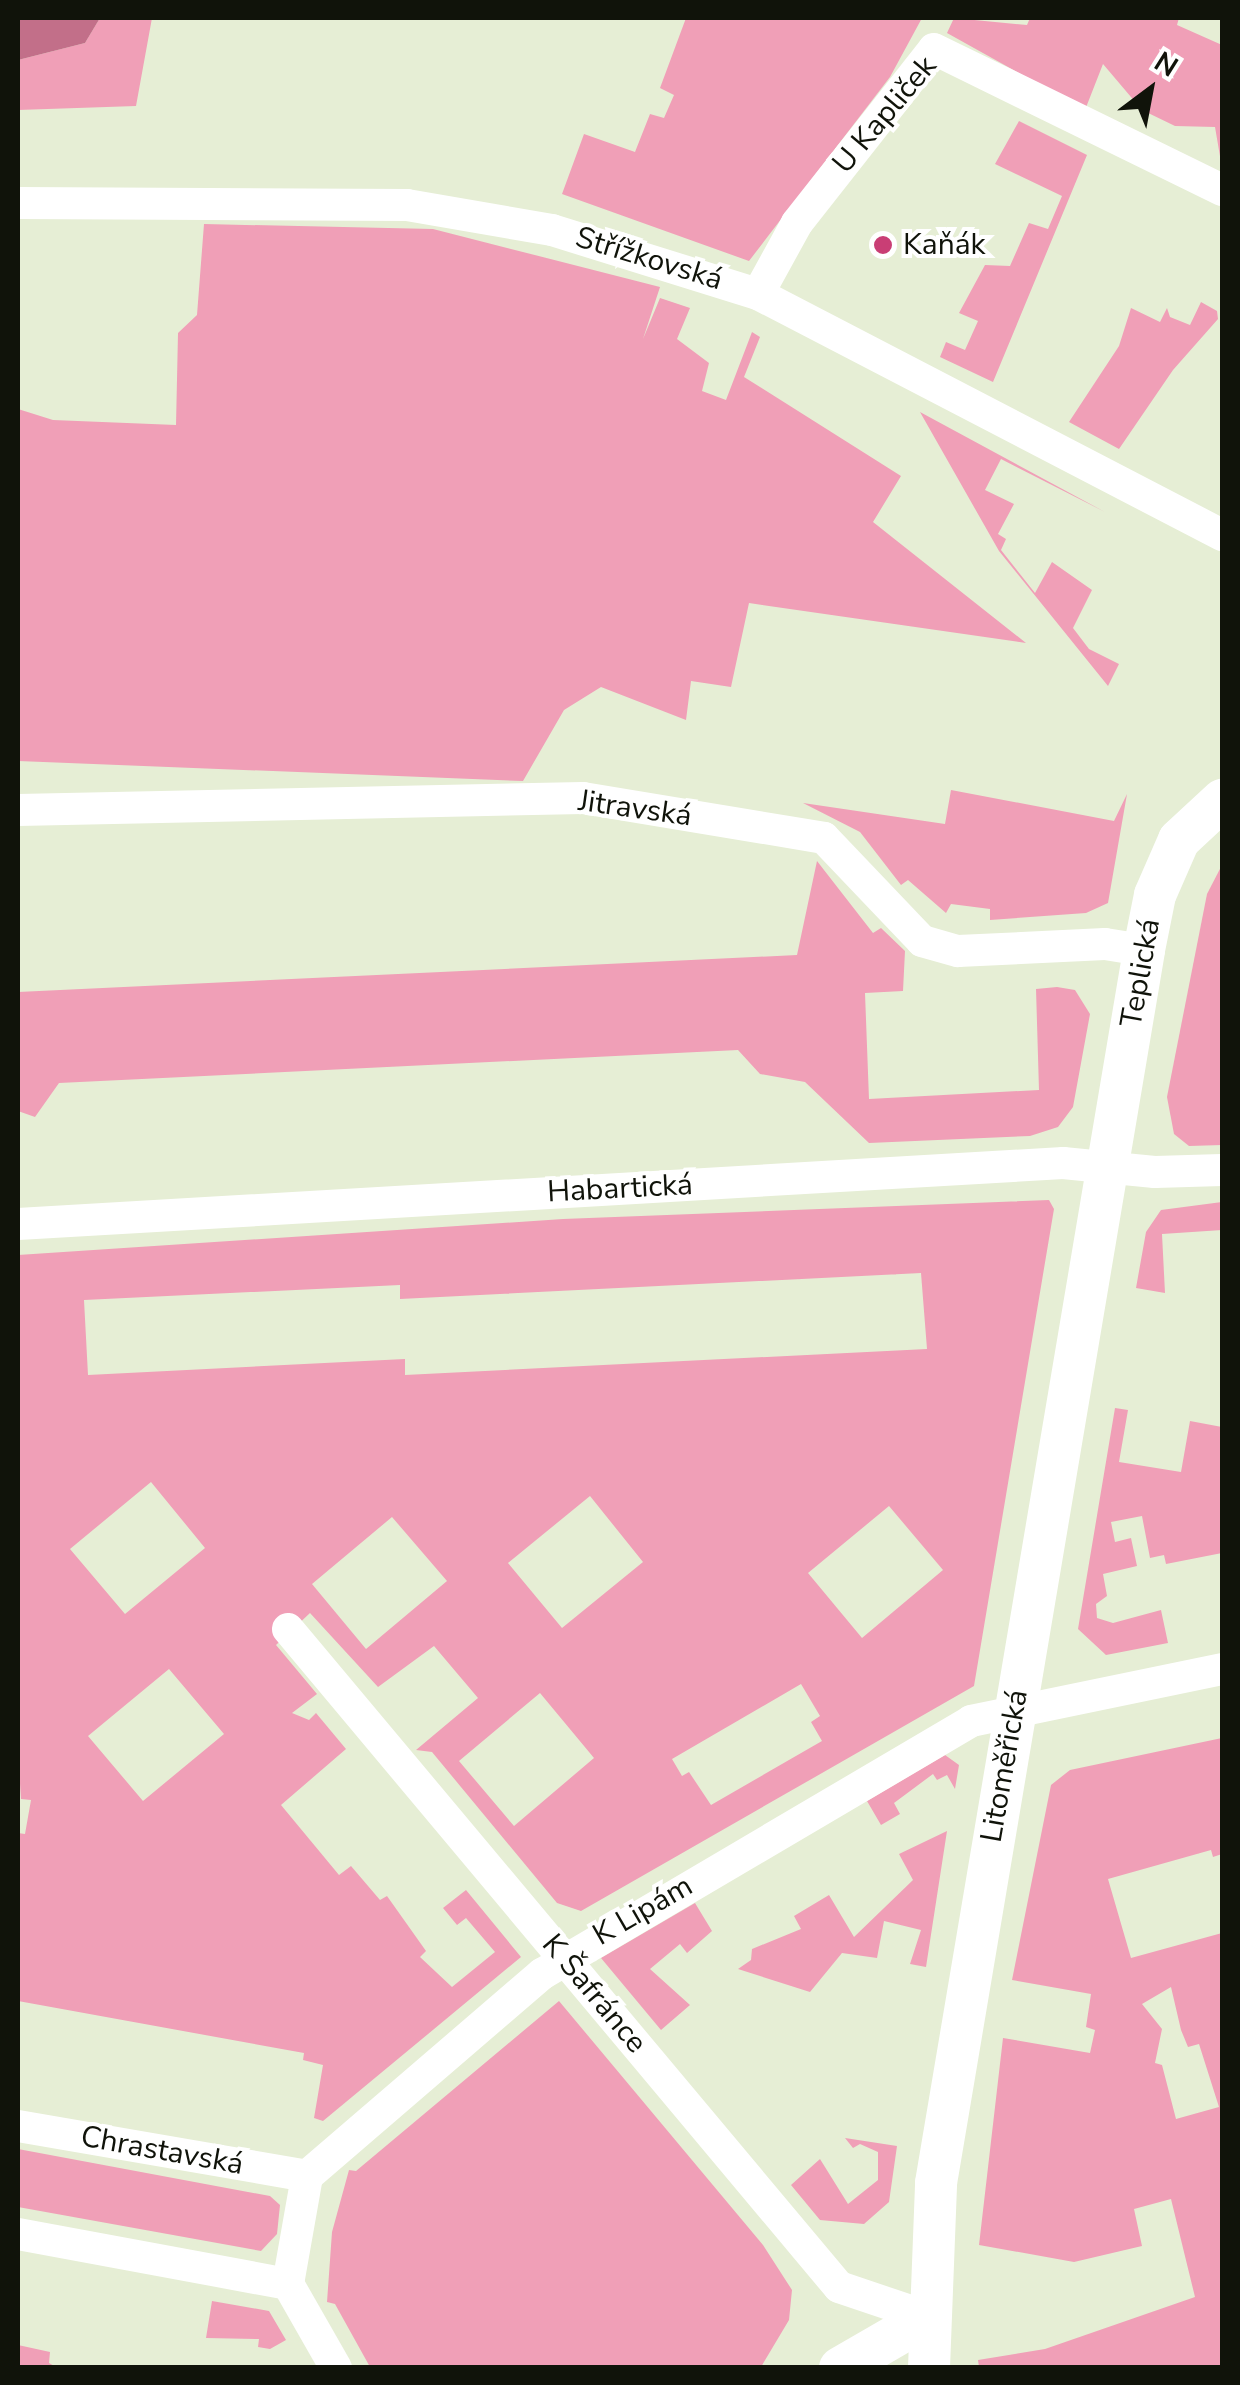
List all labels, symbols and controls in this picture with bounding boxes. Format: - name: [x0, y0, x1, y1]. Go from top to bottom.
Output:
- north arrow: [1100, 40, 1200, 140]
- text: N: [1147, 43, 1185, 86]
- street label: U Kapliček: [826, 49, 944, 181]
- street label: Střížkovská: [571, 220, 727, 298]
- place label: Kaňák: [903, 227, 986, 263]
- marker: Kaňák: [872, 234, 894, 256]
- street label: Jitravská: [576, 783, 694, 835]
- street label: Teplická: [1114, 916, 1168, 1030]
- street label: Habartická: [546, 1167, 694, 1211]
- street label: Litoměřická: [974, 1687, 1036, 1845]
- street label: K Lipám: [587, 1868, 699, 1954]
- street label: K Šafránce: [534, 1927, 654, 2061]
- street label: Chrastavská: [78, 2119, 246, 2183]

